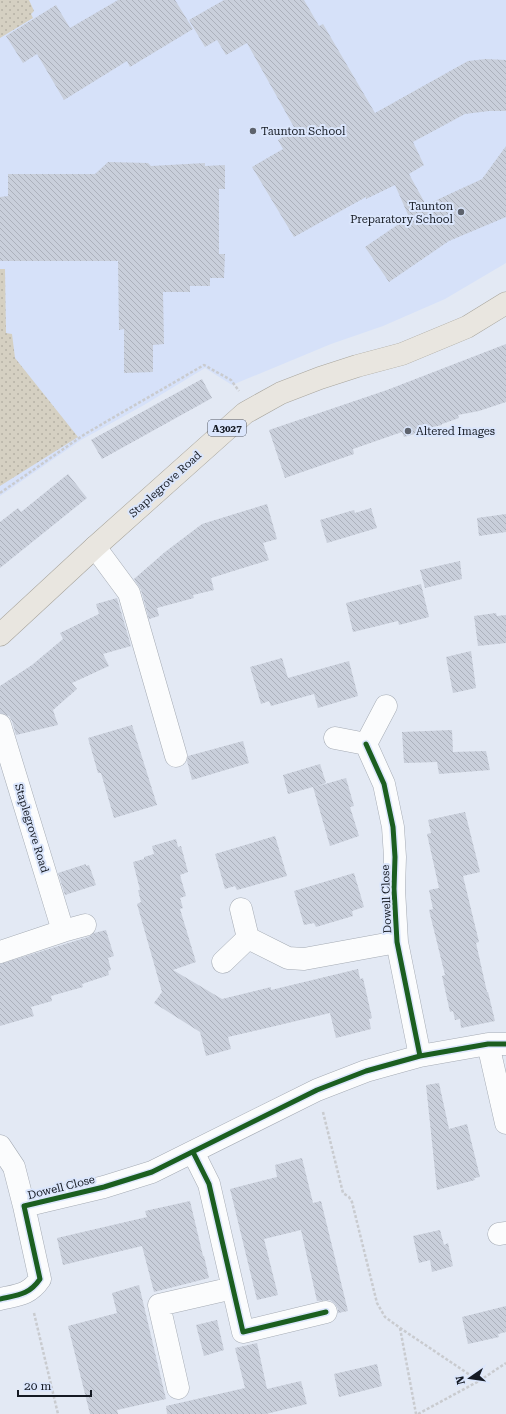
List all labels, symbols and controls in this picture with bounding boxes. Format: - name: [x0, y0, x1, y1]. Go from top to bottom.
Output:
- place label: Taunton School: [261, 125, 346, 138]
- marker: Taunton School: [248, 126, 258, 136]
- place label: Taunton Preparatory School: [350, 200, 454, 226]
- marker: Taunton Preparatory School: [456, 207, 466, 217]
- road number: A3027: [208, 420, 246, 436]
- place label: Altered Images: [416, 425, 495, 438]
- marker: Altered Images: [403, 426, 413, 436]
- street label: Staplegrove Road: [127, 449, 204, 520]
- street label: Staplegrove Road: [12, 782, 51, 874]
- street label: Dowell Close: [379, 864, 394, 934]
- street label: Dowell Close: [26, 1173, 96, 1202]
- north arrow: [450, 1358, 490, 1398]
- scale bar: [18, 1372, 91, 1398]
- text: N: [453, 1374, 468, 1386]
- text: 20 m: [24, 1379, 51, 1393]

